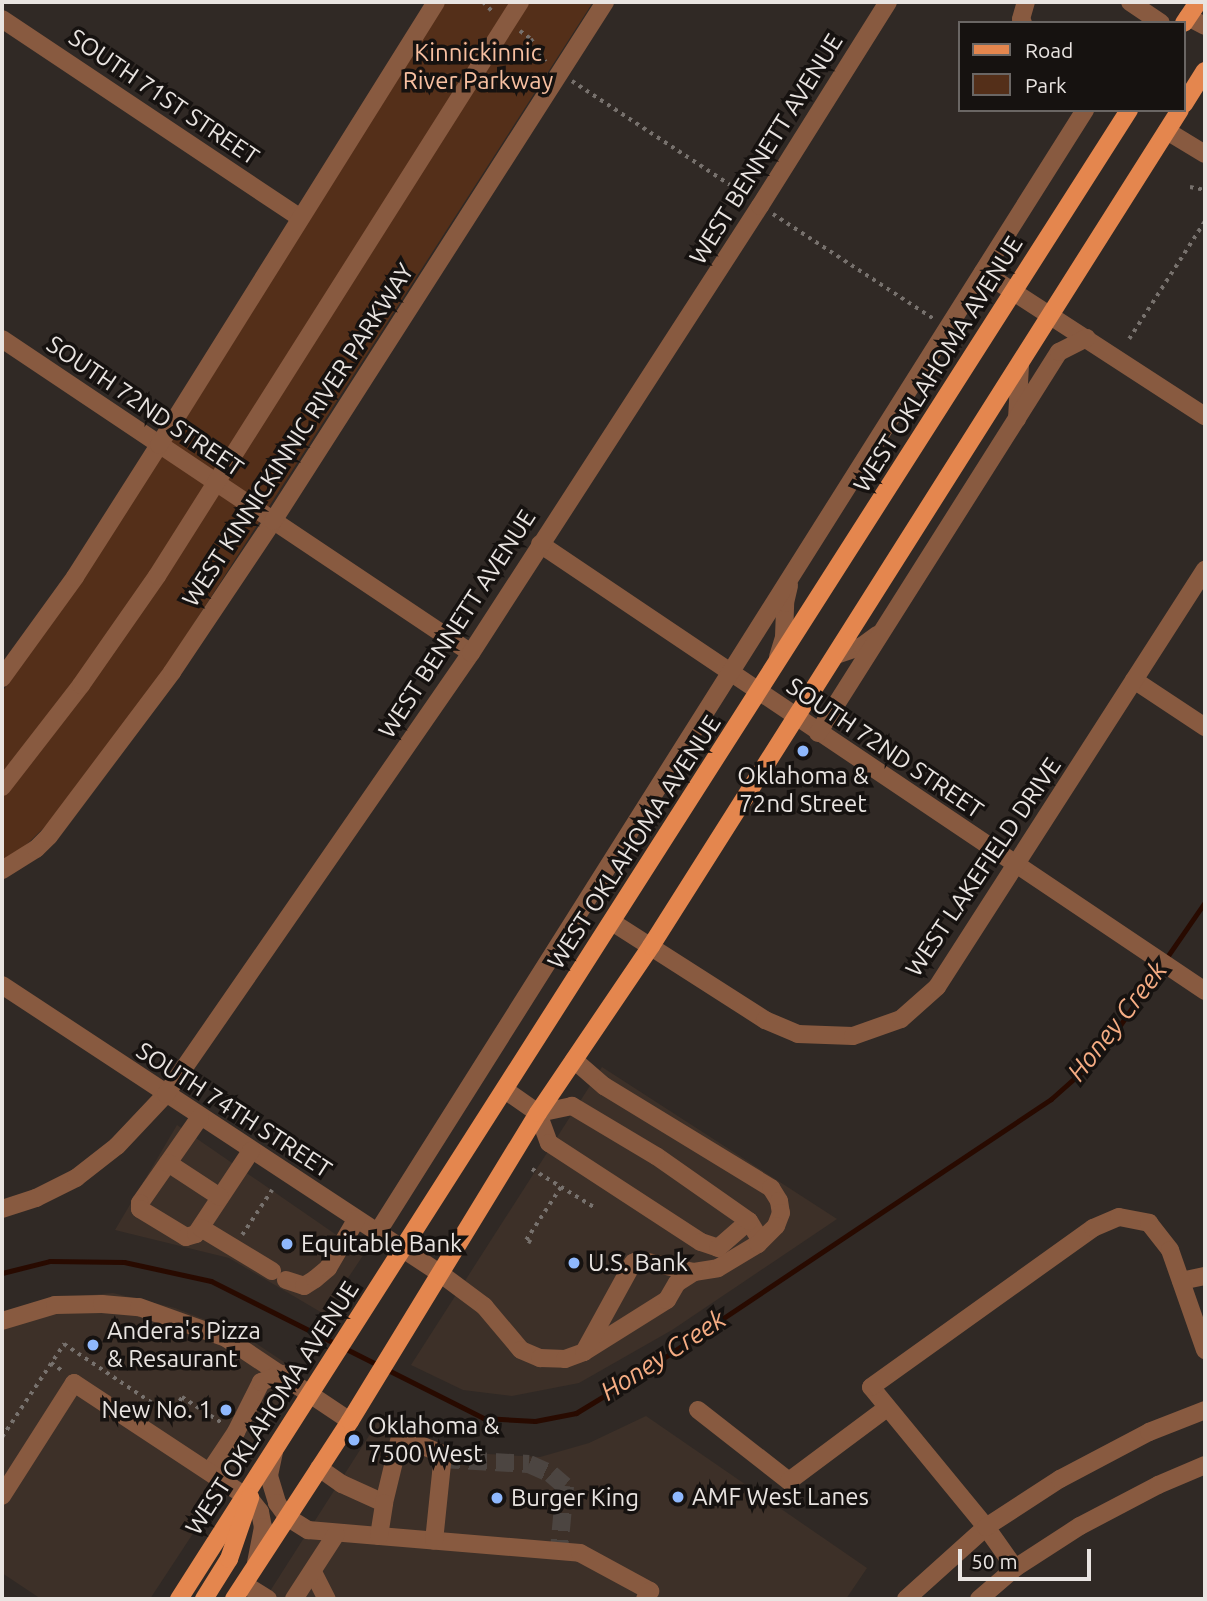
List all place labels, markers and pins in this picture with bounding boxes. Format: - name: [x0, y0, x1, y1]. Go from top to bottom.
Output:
- marker: Oklahoma & 72nd Street: [795, 743, 811, 759]
- place label: Oklahoma & 72nd Street: [737, 762, 869, 818]
- place label: Equitable Bank: [301, 1230, 462, 1258]
- marker: Equitable Bank: [279, 1236, 295, 1252]
- place label: U.S. Bank: [588, 1249, 688, 1277]
- marker: U.S. Bank: [566, 1255, 582, 1271]
- place label: Andera's Pizza & Resaurant: [107, 1317, 261, 1373]
- marker: Andera's Pizza & Resaurant: [85, 1337, 101, 1353]
- place label: New No. 1: [101, 1396, 212, 1424]
- marker: New No. 1: [218, 1402, 234, 1418]
- place label: Oklahoma & 7500 West: [368, 1412, 499, 1468]
- marker: Oklahoma & 7500 West: [346, 1432, 362, 1448]
- place label: AMF West Lanes: [692, 1483, 869, 1511]
- place label: Burger King: [511, 1484, 639, 1512]
- marker: AMF West Lanes: [670, 1489, 686, 1505]
- marker: Burger King: [489, 1490, 505, 1506]

